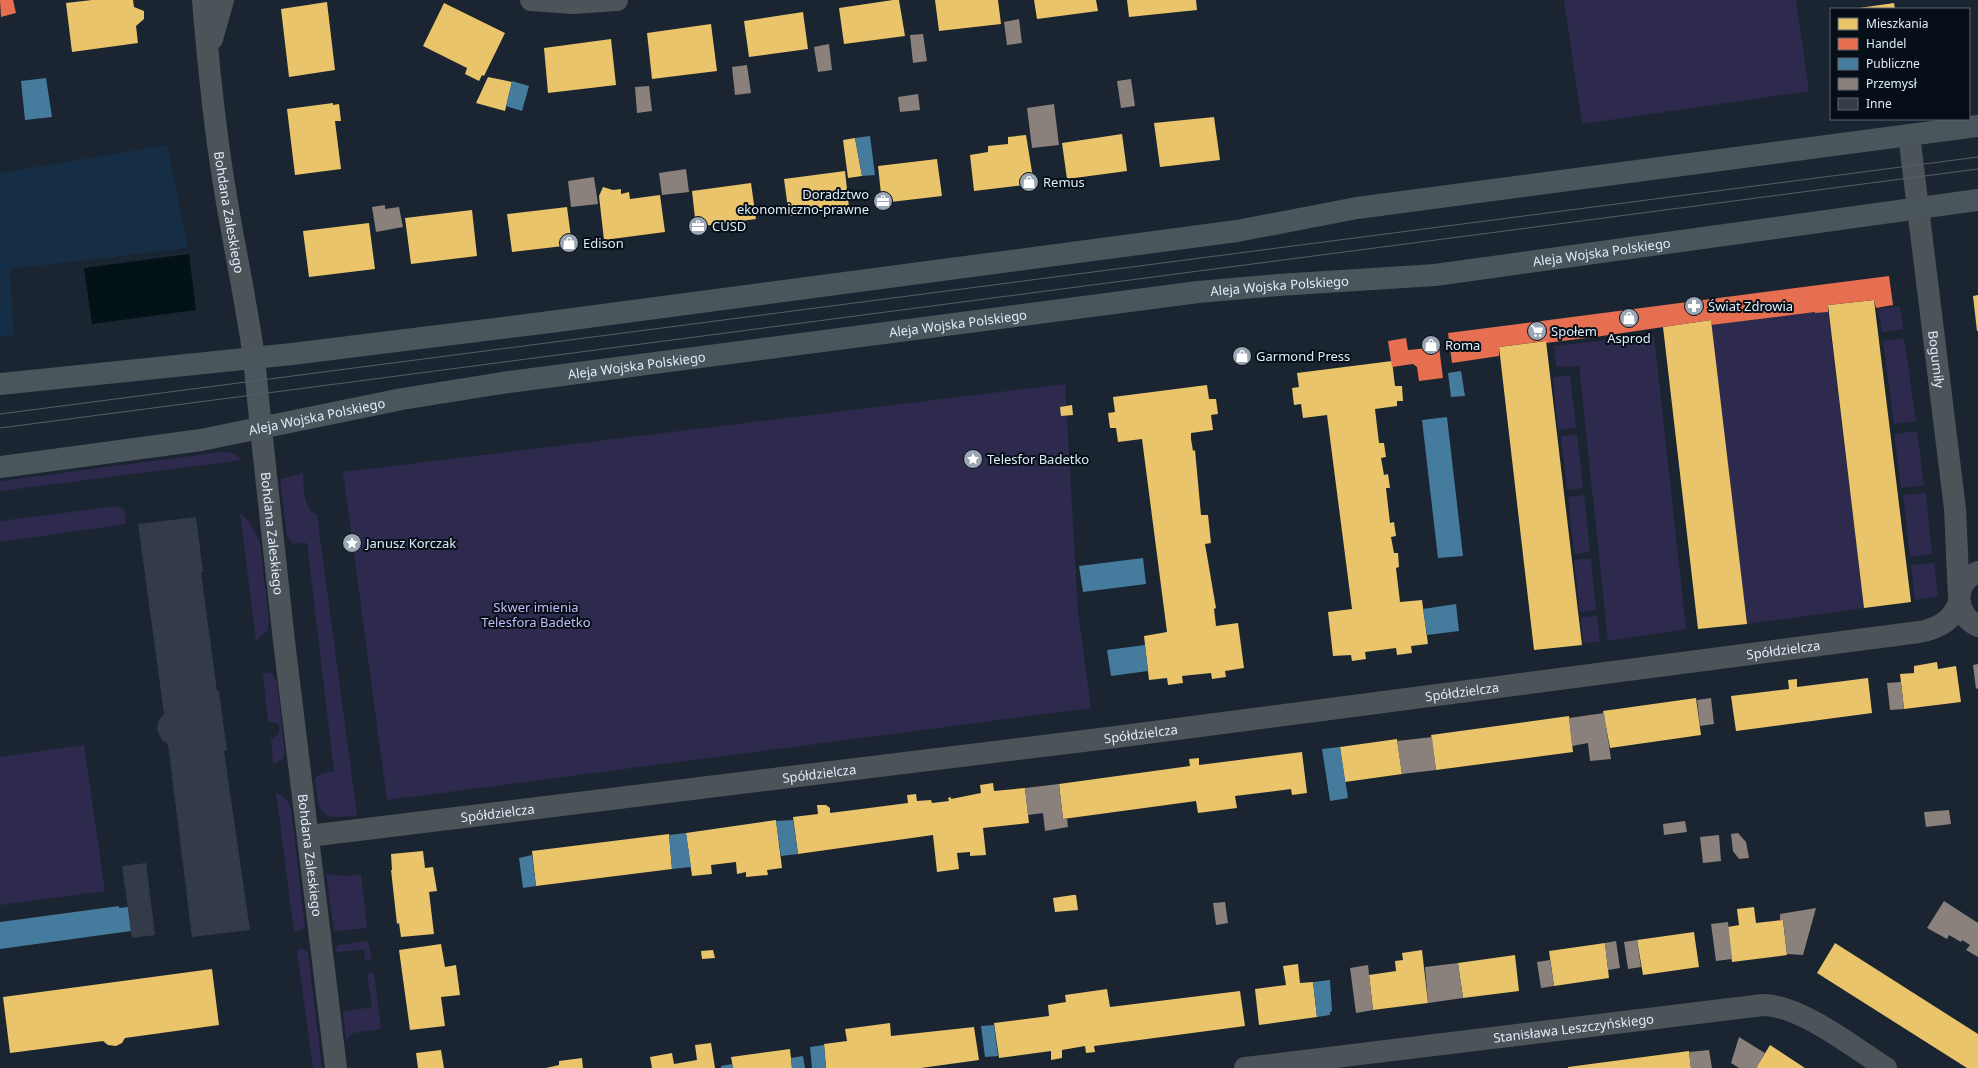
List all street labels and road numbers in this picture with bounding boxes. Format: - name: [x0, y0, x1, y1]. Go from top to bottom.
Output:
- street label: Bohdana Zaleskiego: [210, 150, 249, 275]
- street label: Aleja Wojska Polskiego: [1532, 234, 1672, 270]
- street label: Aleja Wojska Polskiego: [1210, 271, 1350, 300]
- street label: Aleja Wojska Polskiego: [888, 305, 1028, 341]
- street label: Bogumiły: [1924, 329, 1949, 389]
- street label: Aleja Wojska Polskiego: [567, 347, 707, 383]
- street label: Aleja Wojska Polskiego: [247, 394, 387, 439]
- street label: Bohdana Zaleskiego: [257, 471, 288, 596]
- street label: Spółdzielcza: [1745, 636, 1821, 663]
- street label: Spółdzielcza: [1424, 678, 1500, 705]
- street label: Spółdzielcza: [1103, 720, 1179, 747]
- street label: Spółdzielcza: [781, 760, 857, 787]
- street label: Bohdana Zaleskiego: [294, 793, 327, 918]
- street label: Spółdzielcza: [460, 799, 536, 826]
- street label: Stanisława Leszczyńskiego: [1492, 1009, 1655, 1047]

